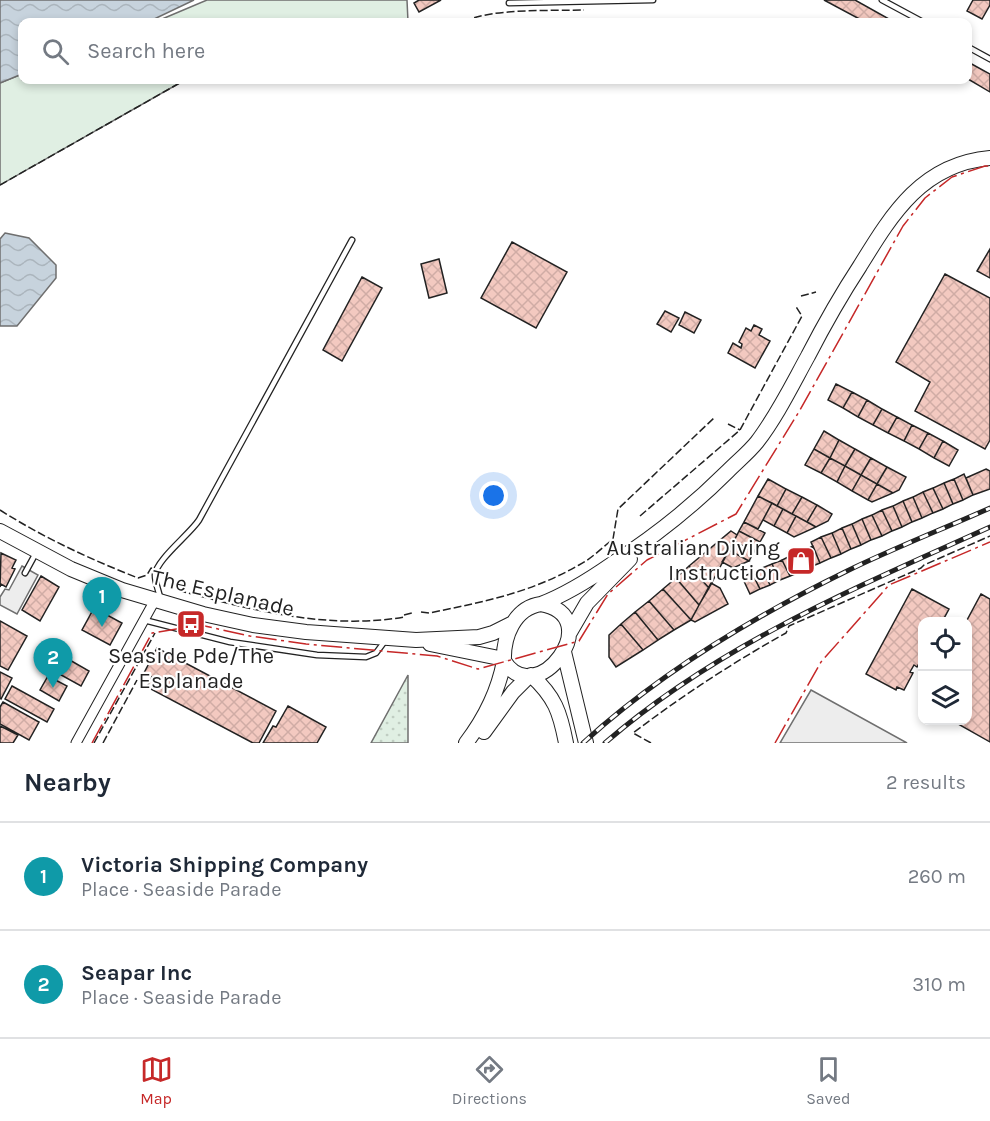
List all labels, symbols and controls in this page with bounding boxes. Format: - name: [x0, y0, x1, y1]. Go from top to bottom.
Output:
- search box: [18, 18, 972, 84]
- icon: search: [39, 35, 72, 68]
- text: Search here: [87, 38, 205, 64]
- your location: [479, 481, 508, 510]
- place label: Australian Diving Instruction: [606, 535, 781, 586]
- shop icon: Australian Diving Instruction: [785, 545, 817, 577]
- street label: The Esplanade: [149, 564, 297, 622]
- pin: 1: [82, 578, 122, 627]
- bus stop icon: Seaside Pde/The Esplanade: [175, 608, 207, 640]
- map controls: [918, 617, 972, 725]
- button: locate: [918, 617, 972, 671]
- pin: 2: [34, 638, 72, 688]
- place label: Seaside Pde/The Esplanade: [108, 643, 274, 694]
- button: layers: [918, 671, 972, 725]
- text: Nearby: [24, 767, 111, 798]
- text: 2 results: [886, 771, 966, 794]
- text: Victoria Shipping Company: [81, 852, 368, 878]
- text: 1: [40, 865, 47, 888]
- text: 260 m: [908, 865, 966, 888]
- text: Place · Seaside Parade: [81, 878, 282, 901]
- text: Seapar Inc: [81, 960, 192, 986]
- text: 2: [37, 973, 50, 996]
- text: 310 m: [912, 973, 966, 996]
- text: Place · Seaside Parade: [81, 986, 282, 1009]
- tab: Map: [140, 1053, 173, 1108]
- tab: Directions: [452, 1053, 527, 1108]
- tab: Saved: [806, 1053, 850, 1108]

